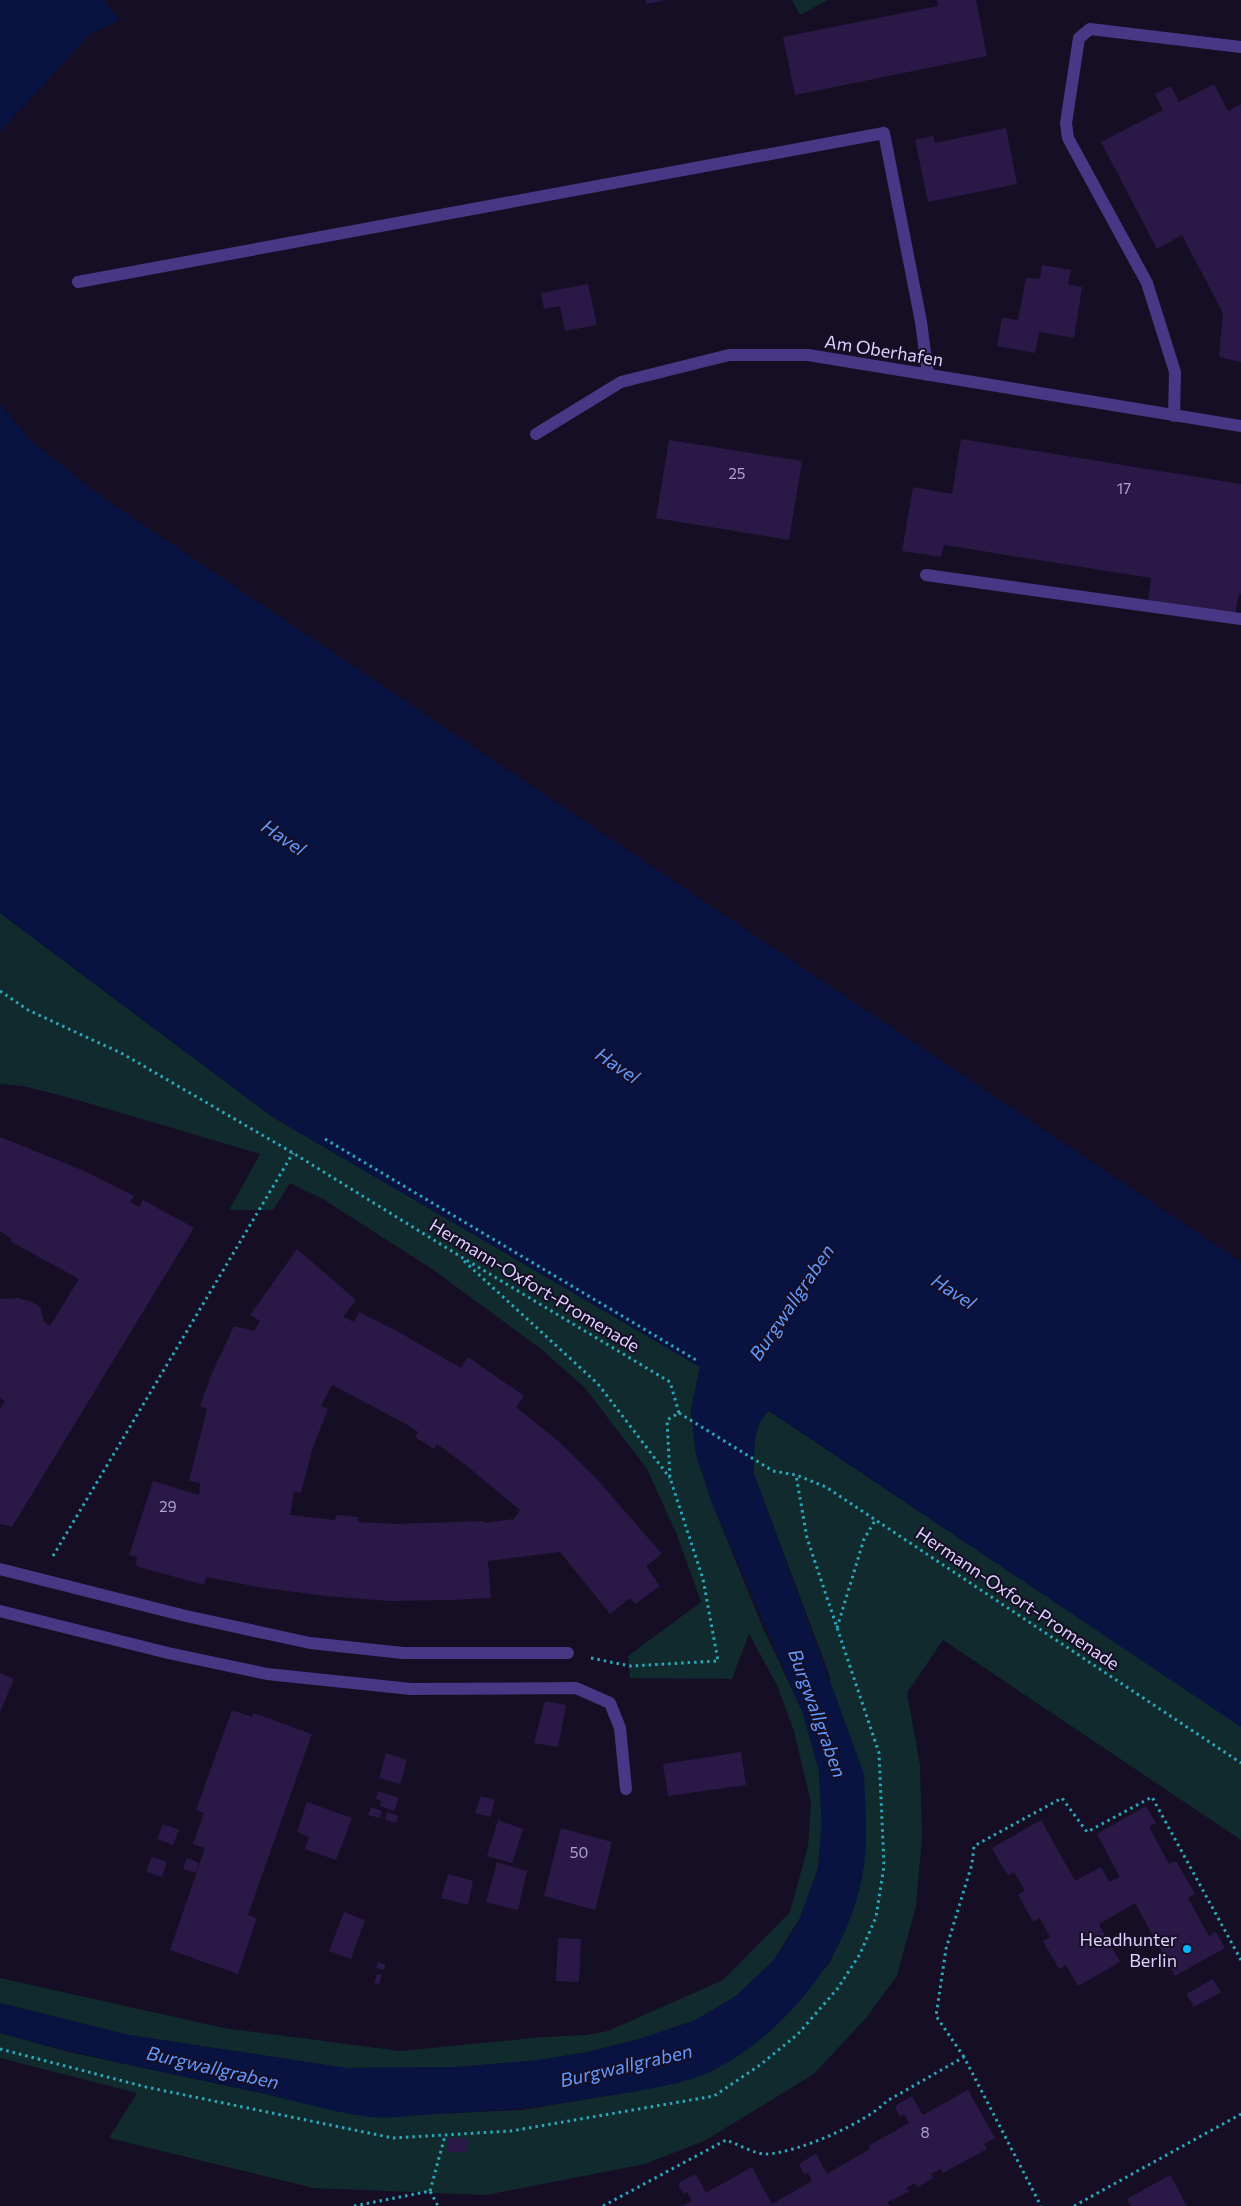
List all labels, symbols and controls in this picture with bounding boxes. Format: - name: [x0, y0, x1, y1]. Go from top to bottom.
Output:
- street label: Am Oberhafen: [823, 330, 945, 370]
- house number: 25: [729, 464, 745, 482]
- house number: 17: [1117, 479, 1131, 497]
- water label: Havel: [258, 814, 311, 861]
- water label: Havel: [592, 1042, 645, 1089]
- street label: Hermann-Oxfort-Promenade: [426, 1214, 644, 1356]
- water label: Burgwallgraben: [744, 1239, 838, 1364]
- water label: Havel: [928, 1268, 981, 1314]
- house number: 29: [159, 1497, 177, 1515]
- street label: Hermann-Oxfort-Promenade: [912, 1522, 1124, 1674]
- water label: Burgwallgraben: [784, 1646, 852, 1781]
- house number: 50: [570, 1843, 588, 1861]
- place label: Headhunter Berlin: [1080, 1928, 1177, 1971]
- marker: Headhunter Berlin: [1181, 1943, 1193, 1955]
- water label: Burgwallgraben: [558, 2039, 695, 2091]
- water label: Burgwallgraben: [145, 2041, 282, 2093]
- house number: 8: [920, 2123, 930, 2141]

